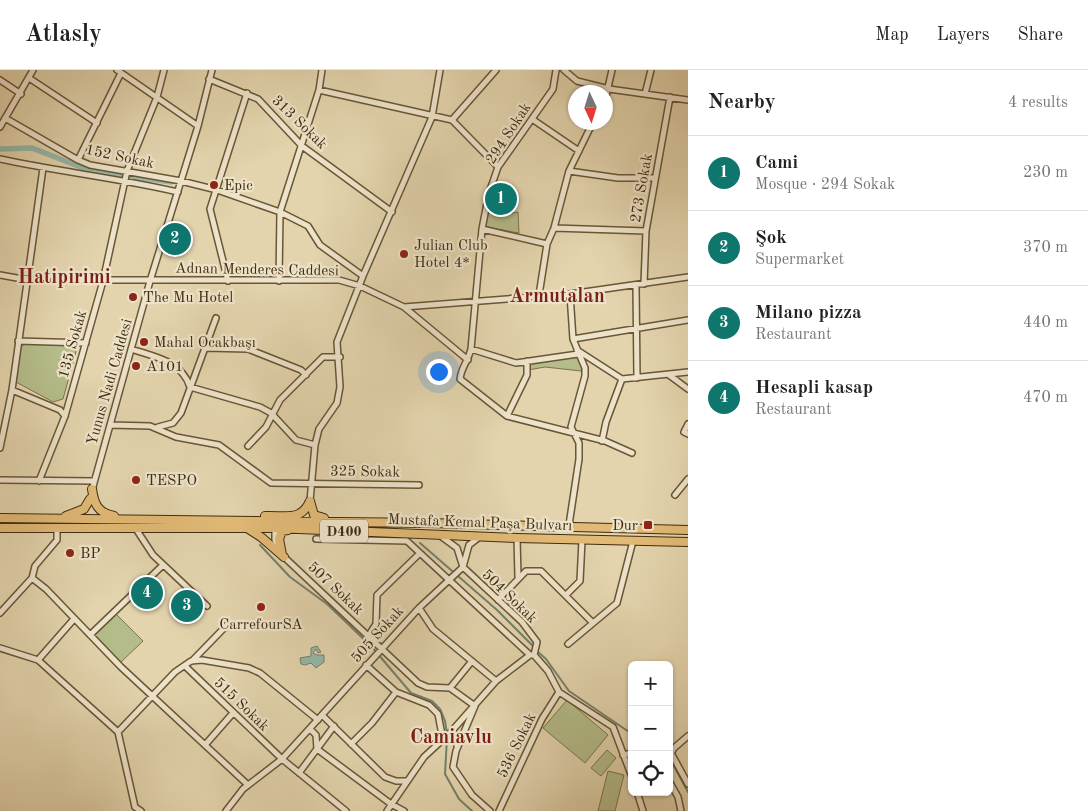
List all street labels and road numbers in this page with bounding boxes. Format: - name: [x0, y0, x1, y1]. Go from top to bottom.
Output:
- street label: 313 Sokak: [269, 93, 330, 153]
- street label: 294 Sokak: [484, 100, 535, 167]
- street label: 152 Sokak: [84, 143, 156, 172]
- street label: 273 Sokak: [629, 152, 656, 224]
- street label: Adnan Menderes Caddesi: [175, 262, 339, 279]
- street label: 135 Sokak: [57, 308, 90, 380]
- street label: Yunus Nadi Caddesi: [85, 317, 136, 447]
- street label: 325 Sokak: [330, 464, 400, 481]
- street label: Mustafa Kemal Paşa Bulvarı: [387, 513, 572, 534]
- road number: D400: [320, 520, 368, 542]
- street label: 507 Sokak: [304, 560, 366, 619]
- street label: 504 Sokak: [479, 567, 540, 627]
- street label: 505 Sokak: [349, 604, 407, 666]
- street label: 515 Sokak: [211, 675, 272, 735]
- street label: 536 Sokak: [495, 711, 540, 780]

